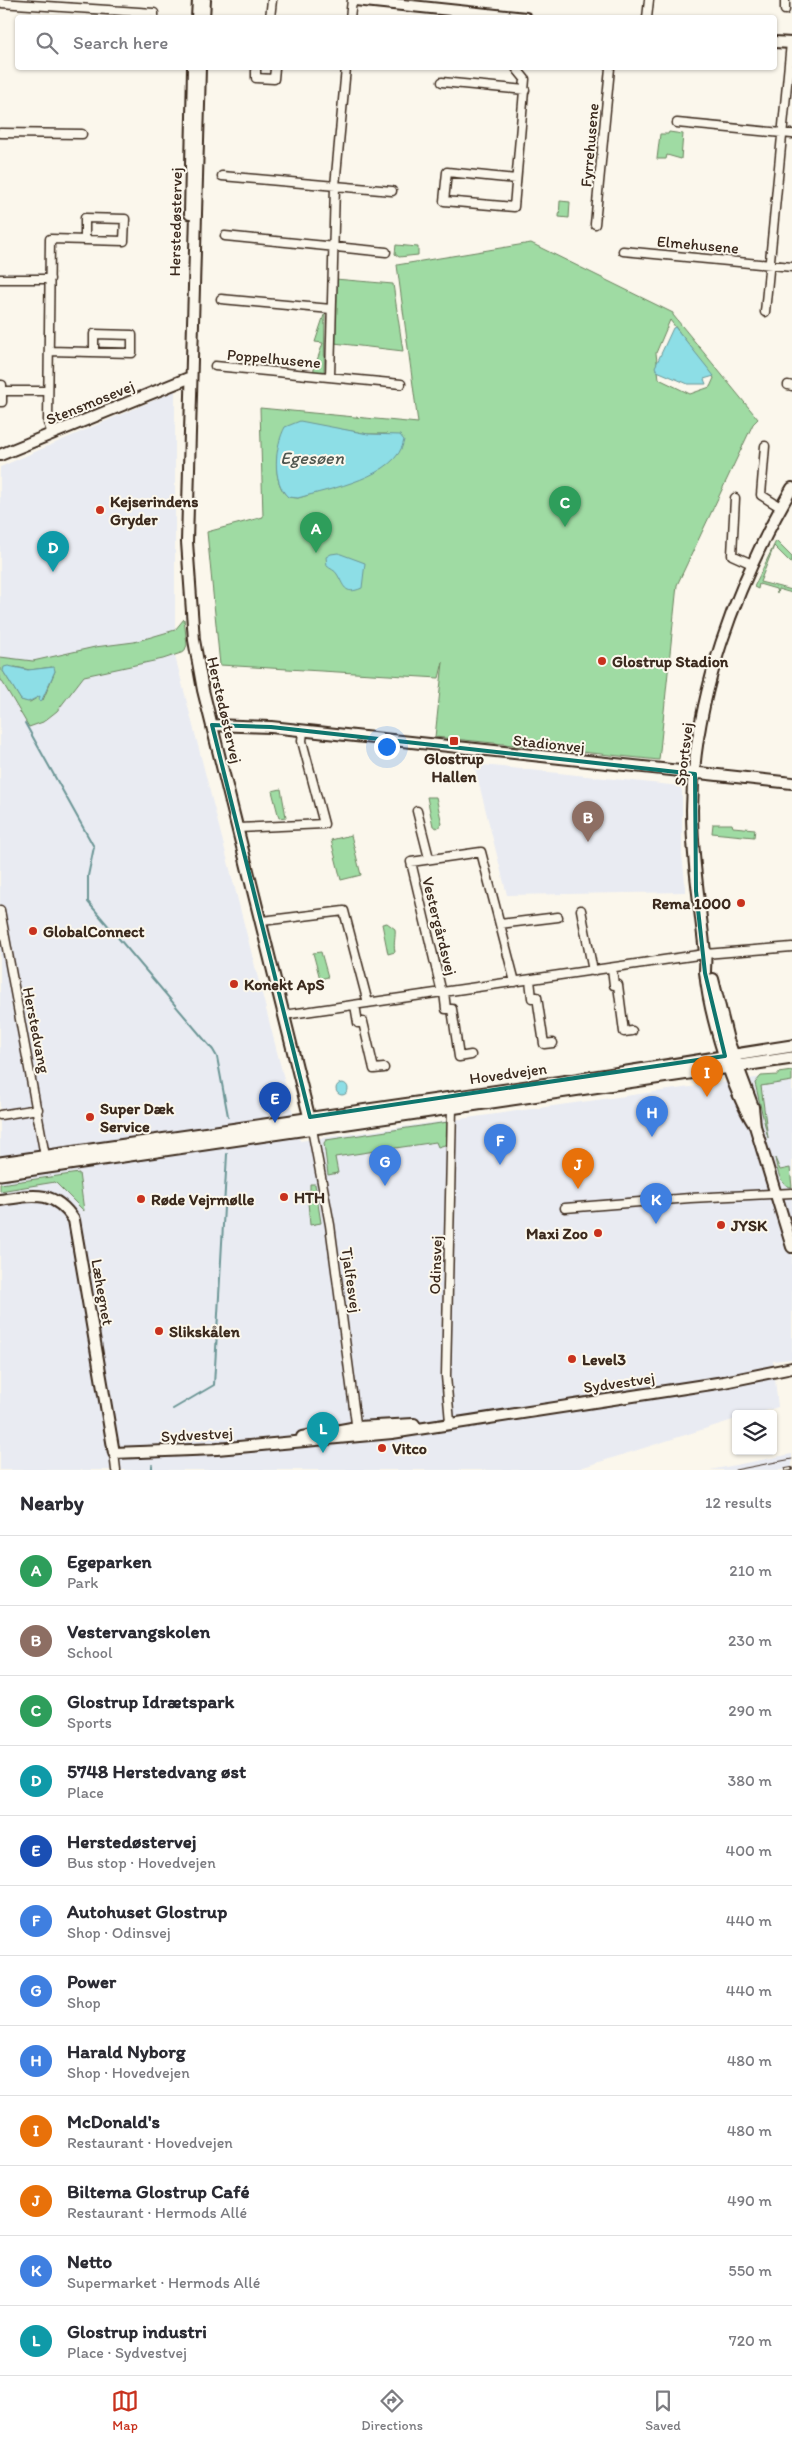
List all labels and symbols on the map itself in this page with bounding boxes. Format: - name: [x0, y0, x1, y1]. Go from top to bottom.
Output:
- street label: Fyrrehusene: [576, 102, 603, 188]
- street label: Herstedøstervej: [165, 167, 186, 277]
- street label: Elmehusene: [656, 231, 740, 258]
- street label: Poppelhusene: [226, 345, 322, 372]
- street label: Stensmosevej: [43, 376, 137, 429]
- water label: Egesøen: [280, 447, 345, 469]
- pin: C: [549, 486, 581, 527]
- place label: Kejserindens Gryder: [110, 492, 198, 530]
- marker: Kejserindens Gryder: [94, 504, 106, 516]
- pin: A: [300, 512, 332, 553]
- pin: D: [37, 531, 69, 572]
- place label: Glostrup Stadion: [612, 652, 729, 672]
- street label: Herstedøstervej: [203, 655, 246, 765]
- marker: Glostrup Stadion: [596, 655, 608, 667]
- street label: Sportsvej: [670, 721, 697, 787]
- street label: Stadionvej: [512, 730, 586, 757]
- your location: [374, 734, 400, 760]
- marker: Glostrup Hallen: [448, 735, 460, 747]
- place label: Glostrup Hallen: [424, 749, 484, 786]
- pin: B: [572, 801, 604, 842]
- street label: Vestergårdsvej: [418, 875, 461, 977]
- place label: Rema 1000: [652, 894, 731, 913]
- marker: Rema 1000: [735, 897, 747, 909]
- place label: GlobalConnect: [43, 922, 145, 941]
- marker: GlobalConnect: [27, 925, 39, 937]
- place label: Konekt ApS: [244, 975, 324, 995]
- marker: Konekt ApS: [228, 978, 240, 990]
- street label: Herstedvang: [19, 985, 54, 1076]
- pin: I: [691, 1056, 723, 1097]
- street label: Hovedvejen: [468, 1059, 549, 1088]
- pin: E: [259, 1082, 291, 1123]
- pin: H: [636, 1096, 668, 1137]
- place label: Super Dæk Service: [100, 1099, 175, 1136]
- marker: Super Dæk Service: [84, 1111, 96, 1123]
- pin: F: [484, 1124, 516, 1165]
- pin: G: [369, 1145, 401, 1186]
- pin: J: [562, 1148, 594, 1189]
- pin: K: [640, 1183, 672, 1224]
- place label: HTH: [294, 1188, 325, 1207]
- place label: Røde Vejrmølle: [151, 1190, 255, 1210]
- marker: HTH: [278, 1191, 290, 1203]
- marker: Røde Vejrmølle: [135, 1193, 147, 1205]
- place label: JYSK: [730, 1216, 768, 1235]
- marker: JYSK: [715, 1219, 727, 1231]
- place label: Maxi Zoo: [526, 1224, 588, 1243]
- marker: Maxi Zoo: [592, 1227, 604, 1239]
- street label: Odinsvej: [425, 1235, 446, 1295]
- street label: Tjalfesvej: [338, 1246, 365, 1314]
- street label: Læhegnet: [87, 1257, 118, 1327]
- place label: Slikskålen: [169, 1322, 241, 1341]
- marker: Slikskålen: [153, 1325, 165, 1337]
- place label: Level3: [582, 1350, 626, 1369]
- marker: Level3: [566, 1353, 578, 1365]
- street label: Sydvestvej: [582, 1368, 656, 1397]
- pin: L: [307, 1412, 339, 1453]
- street label: Sydvestvej: [161, 1423, 234, 1446]
- place label: Vitco: [392, 1439, 427, 1458]
- marker: Vitco: [376, 1442, 388, 1454]

